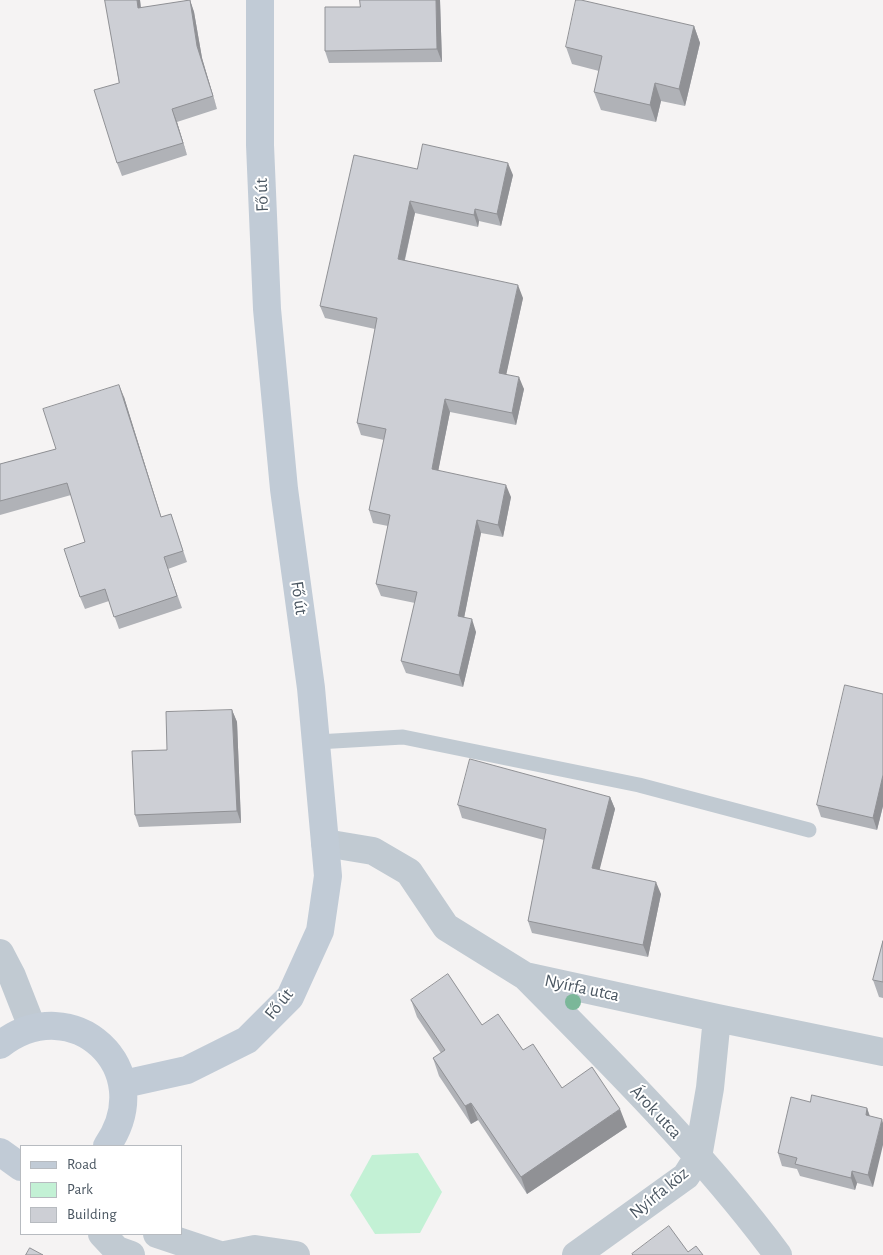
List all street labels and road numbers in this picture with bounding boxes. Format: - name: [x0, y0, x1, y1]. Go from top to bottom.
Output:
- street label: Fő út: [251, 178, 273, 212]
- street label: Fő út: [286, 580, 312, 616]
- street label: Nyírfa utca: [543, 970, 621, 1006]
- street label: Fő út: [260, 984, 298, 1024]
- street label: Árok utca: [626, 1081, 686, 1143]
- street label: Nyírfa köz: [625, 1163, 693, 1223]

